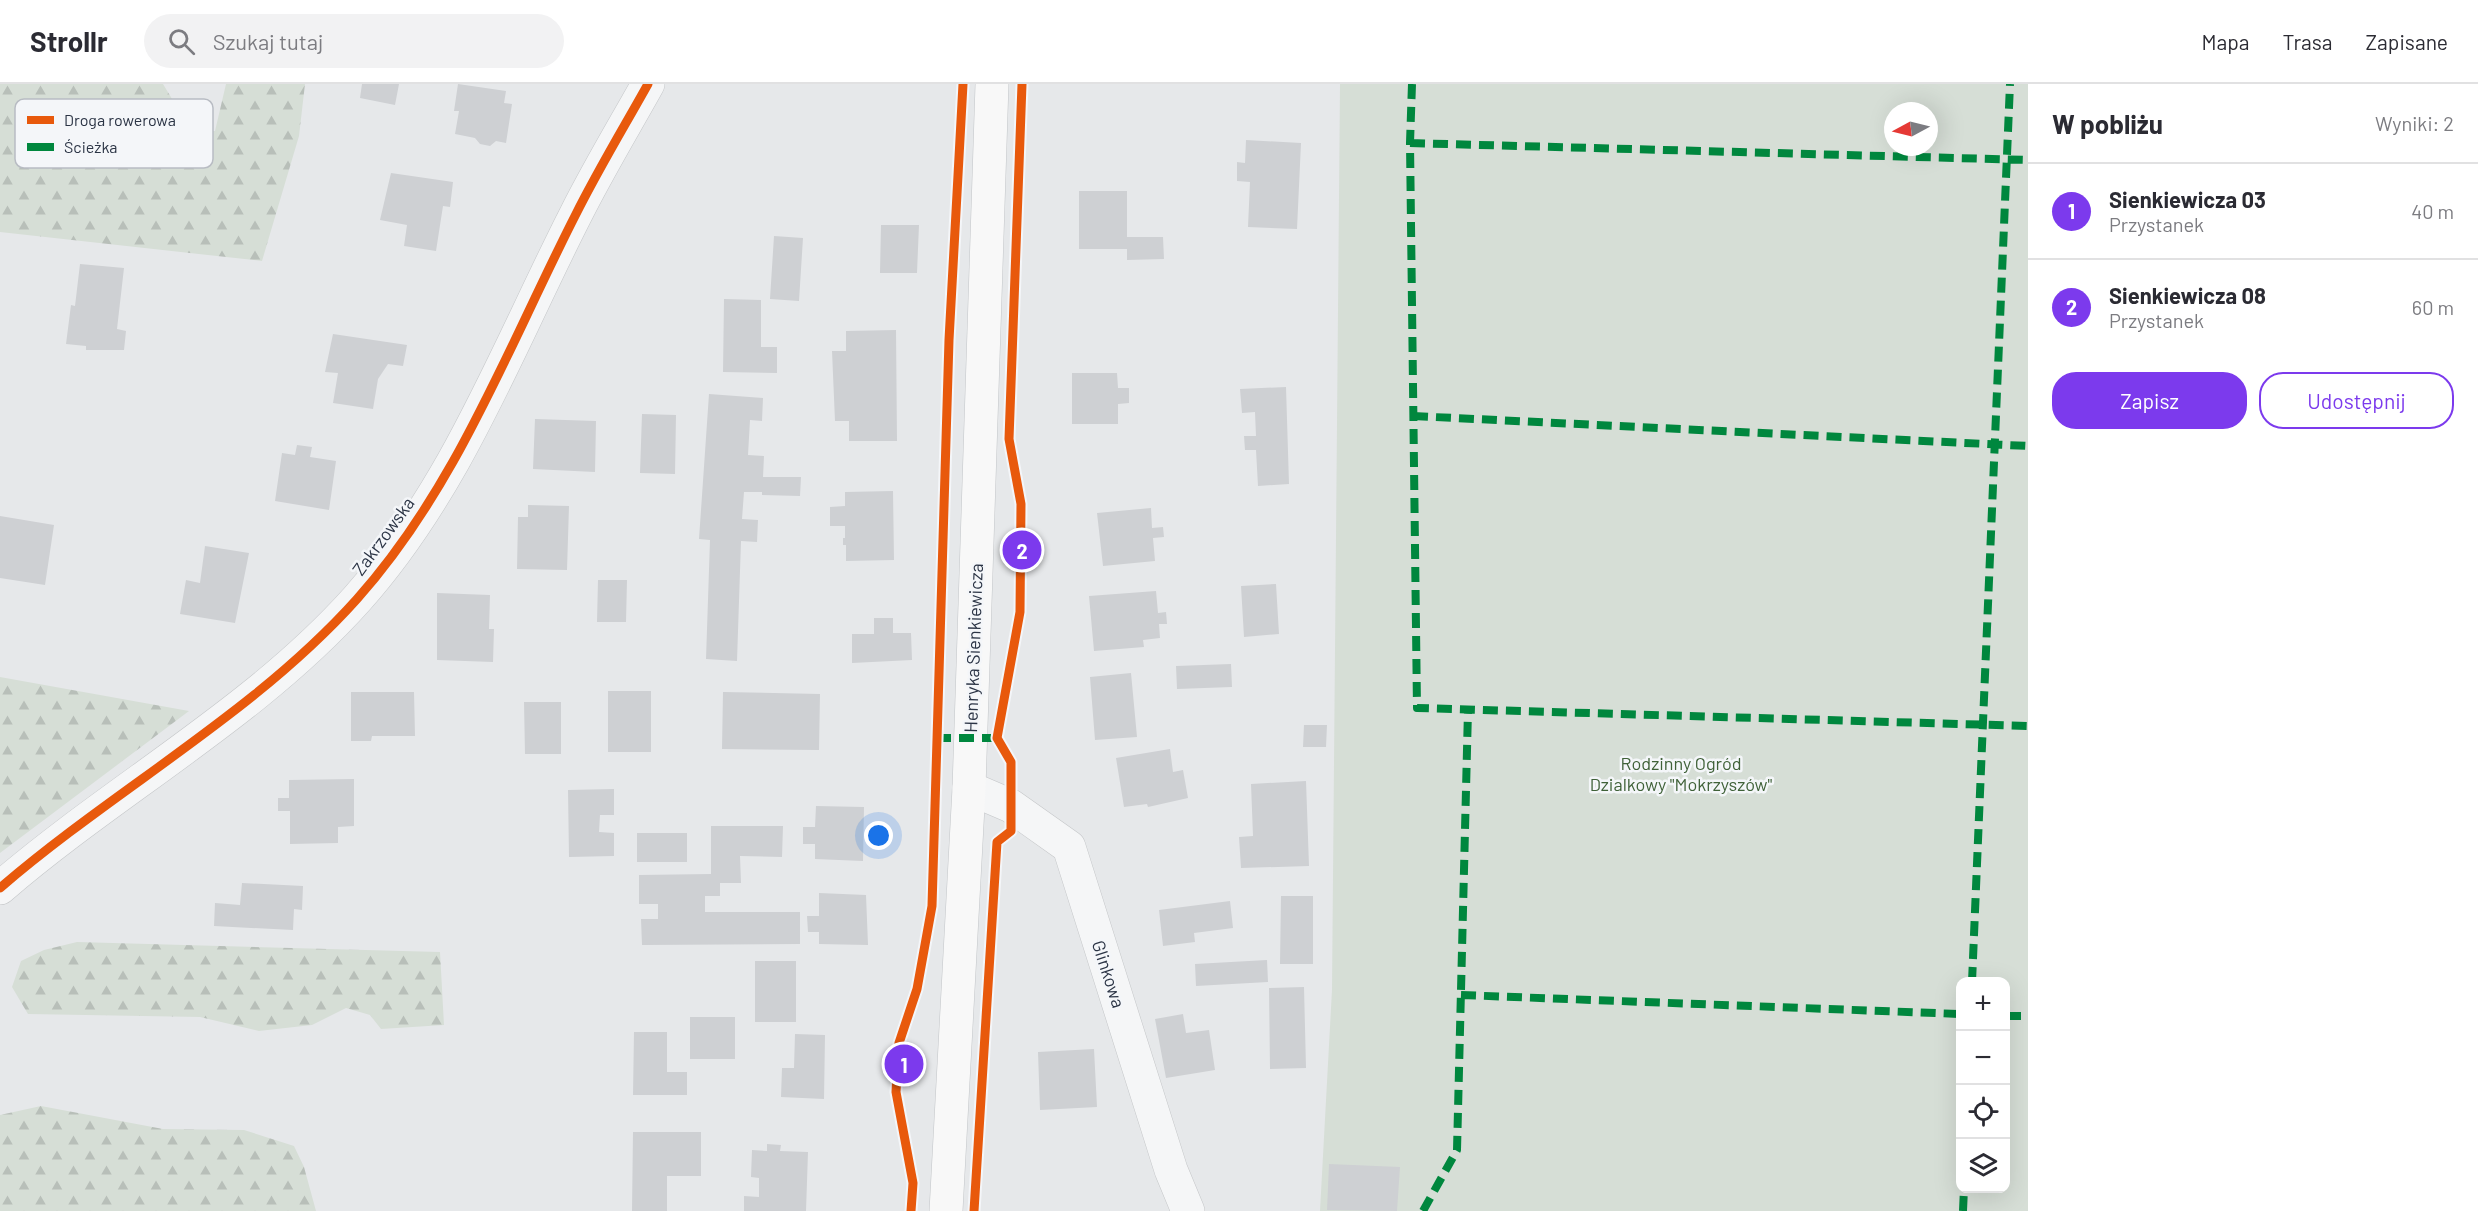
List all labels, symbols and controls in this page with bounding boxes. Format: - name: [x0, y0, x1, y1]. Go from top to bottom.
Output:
- search box: [144, 14, 564, 68]
- text: Strollr: [30, 24, 108, 58]
- icon: search: [165, 25, 198, 58]
- text: Szukaj tutaj: [213, 28, 323, 54]
- text: Mapa: [2202, 29, 2250, 54]
- text: Trasa: [2283, 29, 2333, 54]
- text: Zapisane: [2366, 29, 2448, 54]
- legend: [15, 99, 213, 168]
- north arrow: [1884, 102, 1938, 156]
- text: W pobliżu: [2052, 108, 2163, 139]
- text: Droga rowerowa: [64, 110, 176, 129]
- text: Wyniki: 2: [2375, 111, 2454, 135]
- text: Ścieżka: [64, 137, 117, 156]
- text: Sienkiewicza 03: [2109, 186, 2266, 212]
- text: 1: [2068, 199, 2075, 223]
- text: 40 m: [2411, 199, 2454, 223]
- text: Przystanek: [2109, 212, 2204, 236]
- text: Sienkiewicza 08: [2109, 282, 2266, 308]
- text: 2: [2066, 295, 2077, 319]
- text: 60 m: [2412, 295, 2454, 319]
- text: Przystanek: [2109, 308, 2204, 332]
- button: Zapisz: [2052, 372, 2247, 429]
- button: Udostępnij: [2259, 372, 2454, 429]
- street label: Zakrzowska: [347, 493, 419, 579]
- pin: 2: [1002, 528, 1042, 572]
- street label: Henryka Sienkiewicza: [959, 563, 987, 733]
- park label: Rodzinny Ogród Dzialkowy "Mokrzyszów": [1590, 752, 1773, 795]
- your location: [864, 821, 893, 850]
- street label: Glinkowa: [1088, 938, 1130, 1010]
- map controls: [1956, 977, 2010, 1193]
- button: +: [1956, 977, 2010, 1031]
- button: −: [1956, 1031, 2010, 1085]
- pin: 1: [884, 1042, 924, 1086]
- button: locate: [1956, 1085, 2010, 1139]
- button: layers: [1956, 1139, 2010, 1193]

